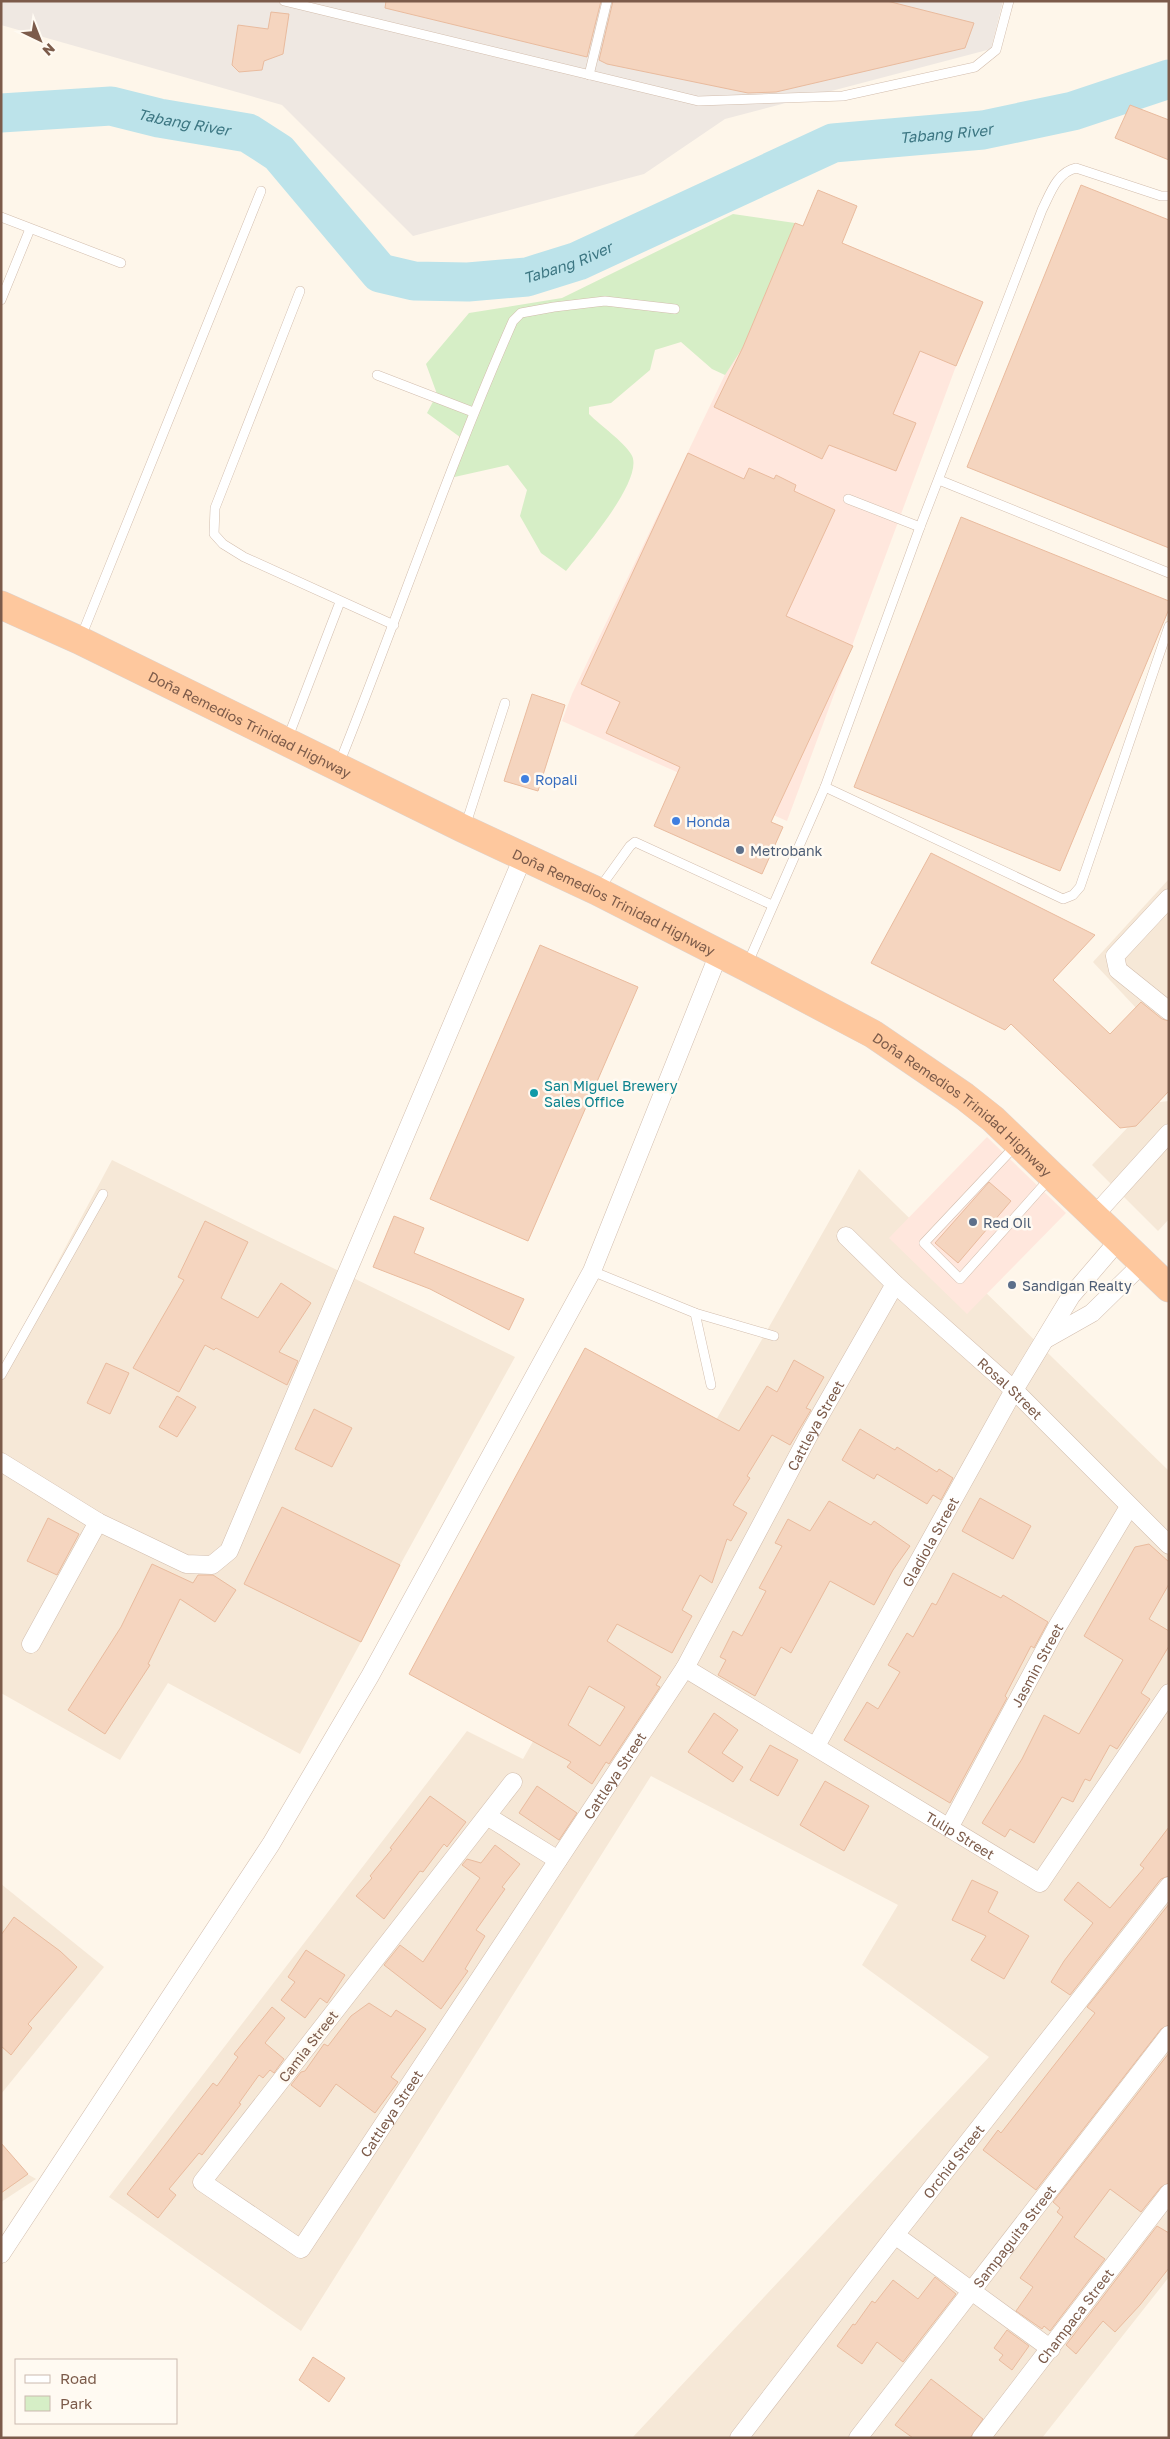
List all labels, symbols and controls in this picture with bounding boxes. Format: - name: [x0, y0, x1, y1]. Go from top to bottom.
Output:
- north arrow: [15, 15, 65, 65]
- text: N: [40, 40, 59, 60]
- water label: Tabang River: [136, 104, 234, 139]
- water label: Tabang River: [899, 119, 997, 146]
- water label: Tabang River: [521, 237, 617, 287]
- street label: Doña Remedios Trinidad Highway: [146, 667, 354, 781]
- place label: Ropali: [535, 771, 578, 788]
- marker: Ropali: [519, 773, 531, 785]
- place label: Honda: [686, 813, 730, 830]
- marker: Honda: [670, 815, 682, 827]
- place label: Metrobank: [750, 842, 823, 859]
- street label: Doña Remedios Trinidad Highway: [510, 844, 718, 959]
- marker: Metrobank: [734, 844, 746, 856]
- street label: Doña Remedios Trinidad Highway: [870, 1028, 1056, 1180]
- place label: San Miguel Brewery Sales Office: [544, 1077, 678, 1110]
- marker: San Miguel Brewery Sales Office: [528, 1087, 540, 1099]
- place label: Red Oil: [983, 1214, 1031, 1231]
- marker: Red Oil: [967, 1216, 979, 1228]
- place label: Sandigan Realty: [1022, 1277, 1132, 1294]
- marker: Sandigan Realty: [1006, 1279, 1018, 1291]
- street label: Rosal Street: [975, 1354, 1046, 1422]
- street label: Cattleya Street: [783, 1377, 847, 1473]
- street label: Gladiola Street: [898, 1493, 962, 1590]
- street label: Jasmin Street: [1007, 1620, 1066, 1710]
- street label: Cattleya Street: [579, 1729, 649, 1822]
- street label: Tulip Street: [923, 1807, 998, 1862]
- street label: Camia Street: [275, 2007, 341, 2085]
- street label: Cattleya Street: [356, 2066, 426, 2160]
- street label: Orchid Street: [919, 2121, 987, 2201]
- street label: Sampaguita Street: [969, 2181, 1059, 2291]
- street label: Champaca Street: [1033, 2265, 1117, 2367]
- legend: [15, 2359, 178, 2424]
- text: Road: [60, 2369, 97, 2387]
- text: Park: [60, 2394, 93, 2412]

